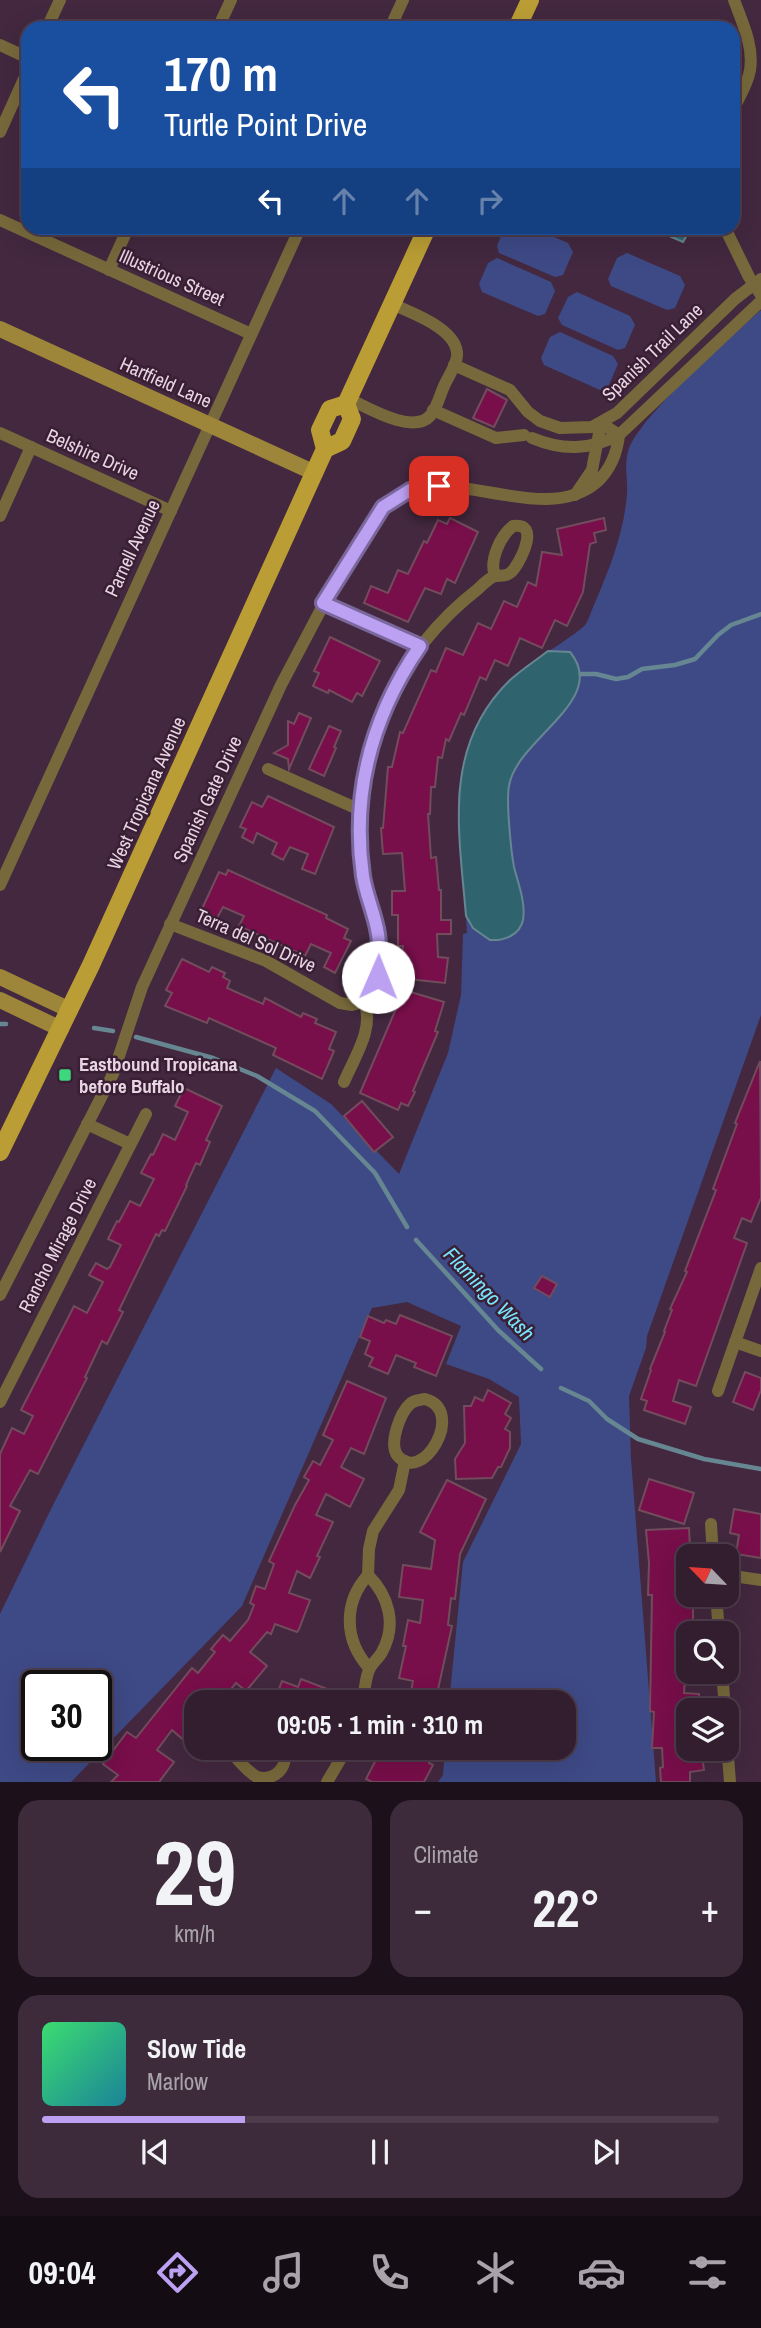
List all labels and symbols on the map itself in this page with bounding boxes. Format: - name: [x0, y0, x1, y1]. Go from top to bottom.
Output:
- street label: Illustrious Street: [115, 242, 229, 312]
- street label: Spanish Trail Lane: [596, 297, 708, 407]
- street label: Hartfield Lane: [116, 350, 216, 414]
- street label: Belshire Drive: [43, 422, 143, 486]
- pin: [409, 456, 469, 516]
- street label: Parnell Avenue: [98, 495, 166, 601]
- street label: West Tropicana Avenue: [101, 712, 191, 874]
- street label: Spanish Gate Drive: [166, 731, 248, 867]
- street label: Terra del Sol Drive: [192, 902, 320, 978]
- position arrow: [341, 940, 415, 1014]
- place label: Eastbound Tropicana before Buffalo: [79, 1051, 238, 1099]
- marker: Eastbound Tropicana before Buffalo: [57, 1067, 73, 1083]
- street label: Rancho Mirage Drive: [12, 1173, 102, 1317]
- water label: Flamingo Wash: [437, 1240, 542, 1347]
- north arrow: [676, 1544, 738, 1606]
- speed limit sign: 30: [21, 1670, 112, 1761]

